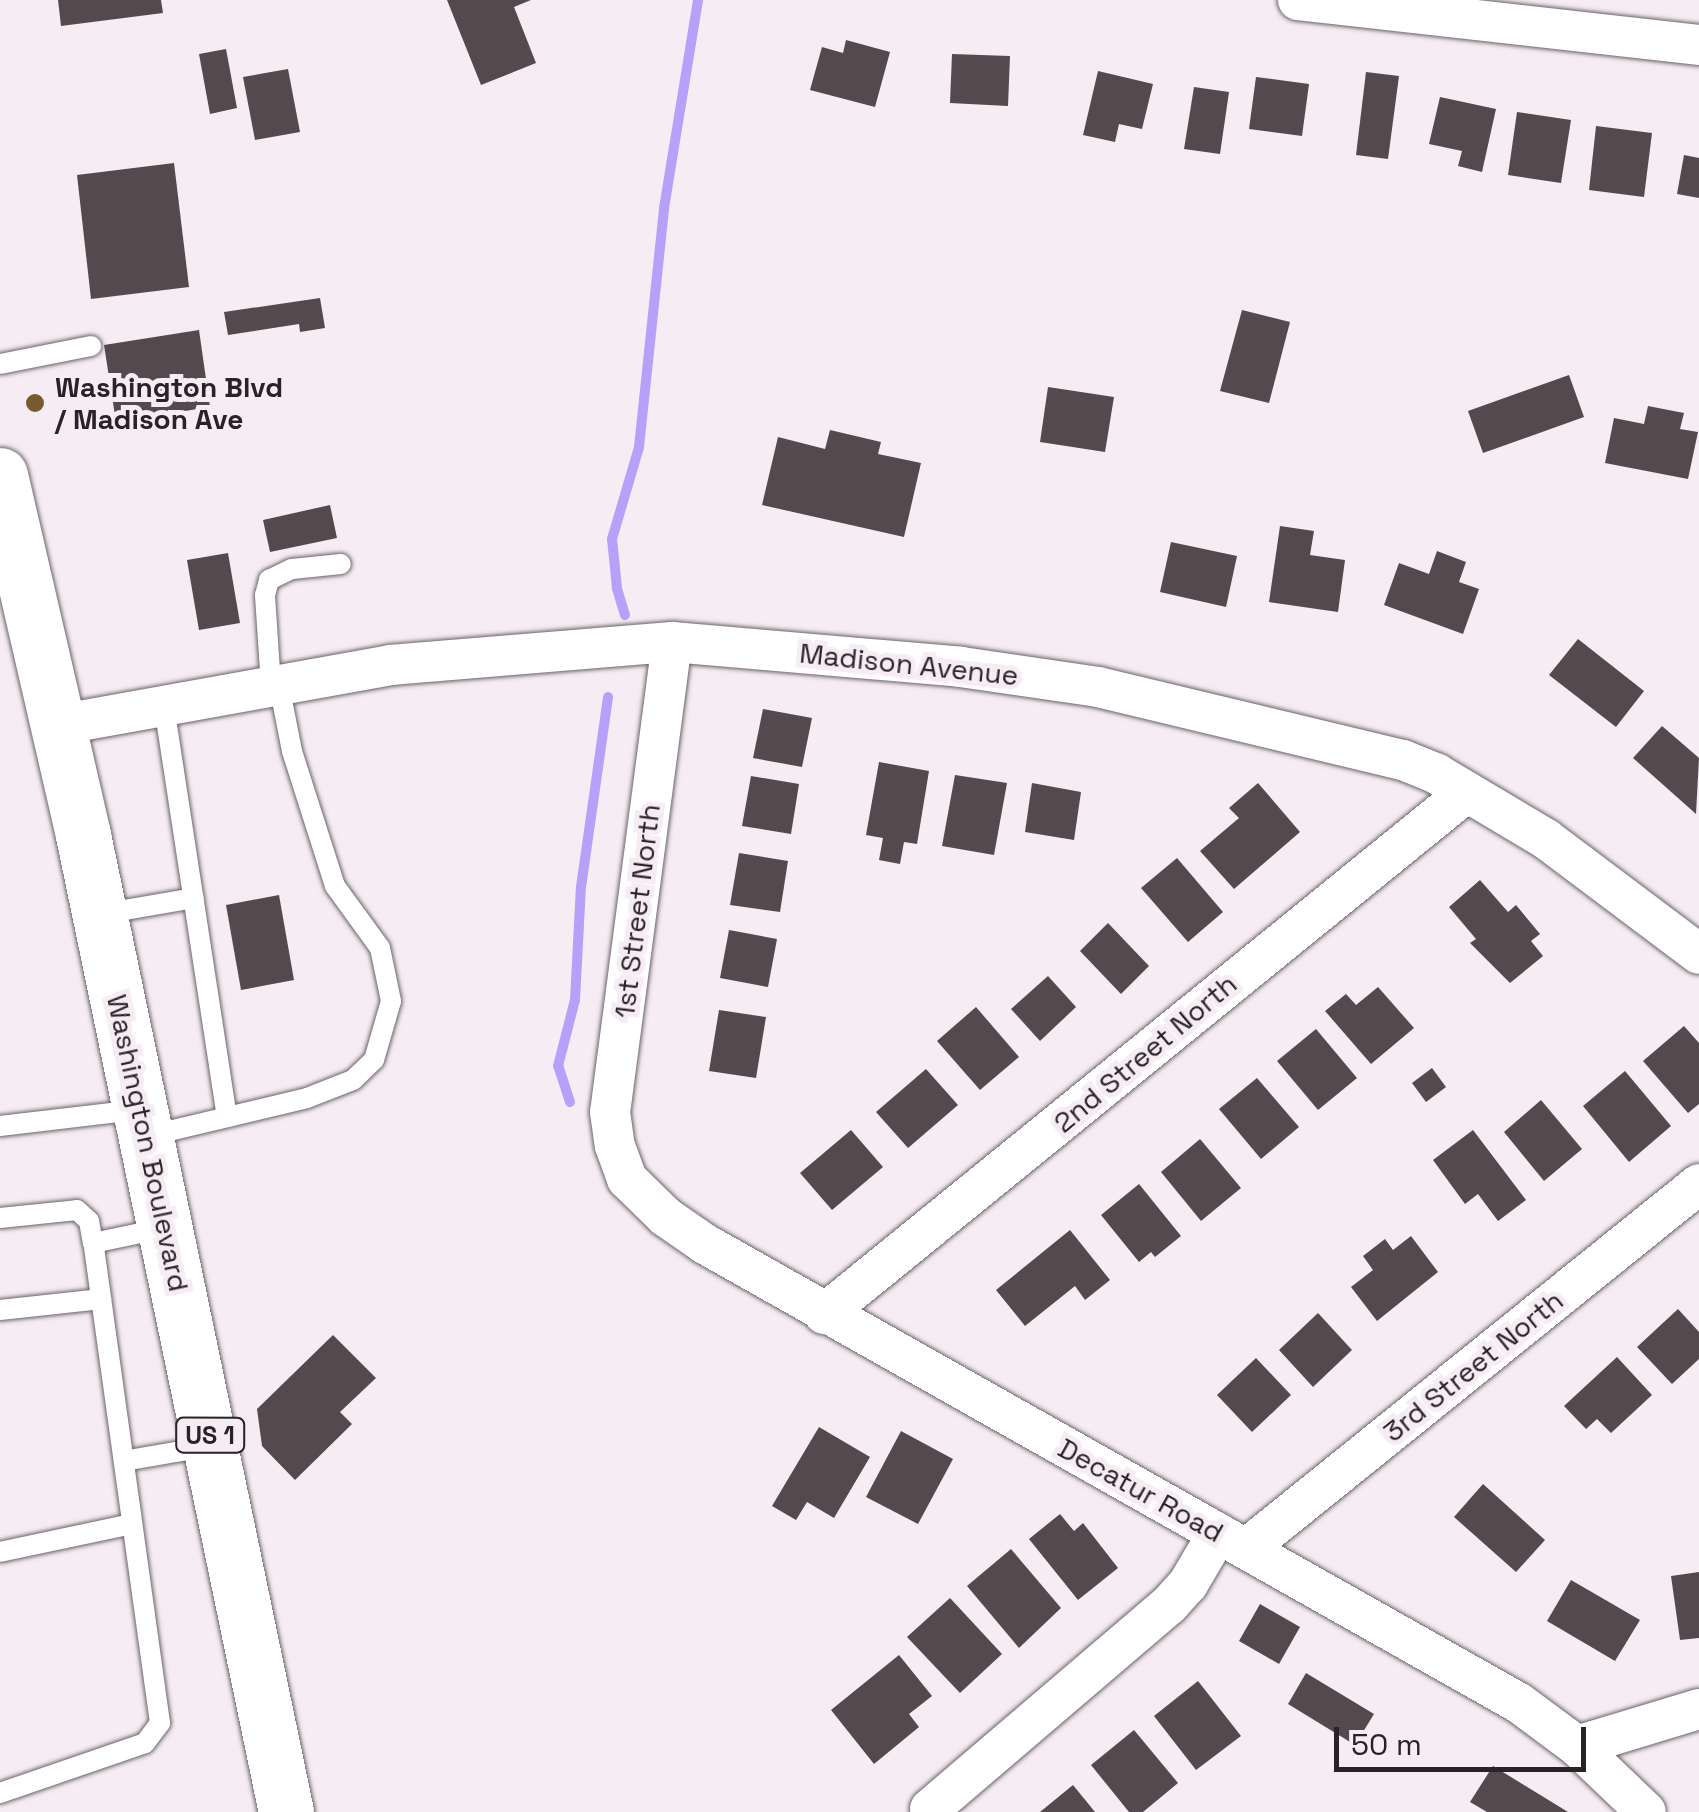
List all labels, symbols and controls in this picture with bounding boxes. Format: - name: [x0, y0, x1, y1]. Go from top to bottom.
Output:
- place label: Washington Blvd / Madison Ave: [55, 370, 283, 436]
- marker: Washington Blvd / Madison Ave: [24, 392, 46, 414]
- street label: Madison Avenue: [798, 636, 1020, 692]
- street label: 1st Street North: [607, 802, 667, 1020]
- street label: 2nd Street North: [1047, 967, 1243, 1139]
- street label: Washington Boulevard: [100, 991, 196, 1295]
- street label: 3rd Street North: [1376, 1283, 1570, 1449]
- road number: US 1: [175, 1415, 245, 1455]
- street label: Decatur Road: [1053, 1431, 1229, 1549]
- scale bar: [1339, 1707, 1592, 1769]
- text: 50 m: [1351, 1725, 1422, 1764]

